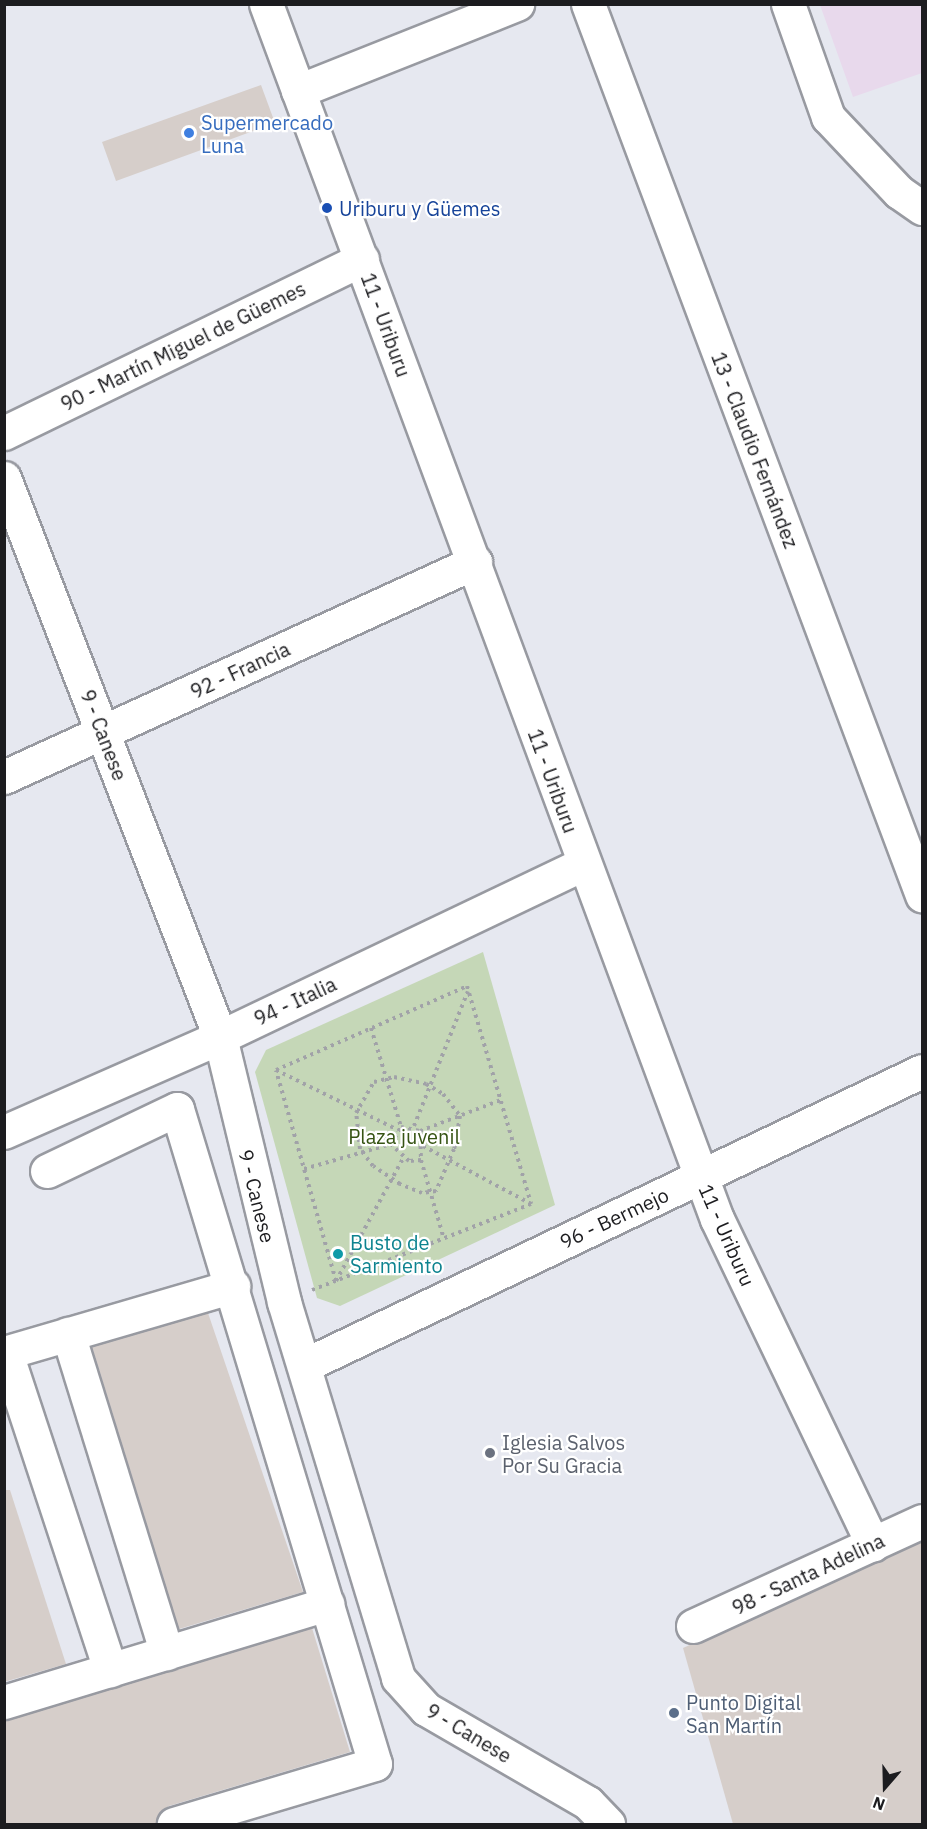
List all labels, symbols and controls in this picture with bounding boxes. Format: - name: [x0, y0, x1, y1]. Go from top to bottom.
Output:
- place label: Supermercado Luna: [201, 110, 333, 157]
- marker: Supermercado Luna: [182, 126, 196, 140]
- place label: Uriburu y Güemes: [339, 196, 500, 220]
- marker: Uriburu y Güemes: [320, 201, 334, 215]
- street label: 11 - Uriburu: [356, 270, 416, 380]
- street label: 90 - Martín Miguel de Güemes: [56, 276, 310, 416]
- street label: 13 - Claudio Fernández: [707, 349, 803, 551]
- street label: 92 - Francia: [186, 636, 294, 704]
- street label: 9 - Canese: [76, 686, 132, 784]
- street label: 11 - Uriburu: [523, 726, 583, 836]
- street label: 94 - Italia: [250, 971, 340, 1031]
- park label: Plaza juvenil: [348, 1124, 460, 1148]
- street label: 9 - Canese: [234, 1147, 280, 1245]
- street label: 11 - Uriburu: [694, 1180, 760, 1290]
- street label: 96 - Bermejo: [556, 1182, 672, 1254]
- place label: Busto de Sarmiento: [350, 1230, 443, 1277]
- marker: Busto de Sarmiento: [331, 1247, 345, 1261]
- place label: Iglesia Salvos Por Su Gracia: [502, 1430, 625, 1477]
- marker: Iglesia Salvos Por Su Gracia: [483, 1446, 497, 1460]
- street label: 98 - Santa Adelina: [728, 1528, 888, 1620]
- place label: Punto Digital San Martín: [686, 1690, 801, 1737]
- street label: 9 - Canese: [422, 1698, 516, 1768]
- marker: Punto Digital San Martín: [667, 1706, 681, 1720]
- north arrow: [855, 1757, 915, 1817]
- text: N: [870, 1793, 888, 1815]

